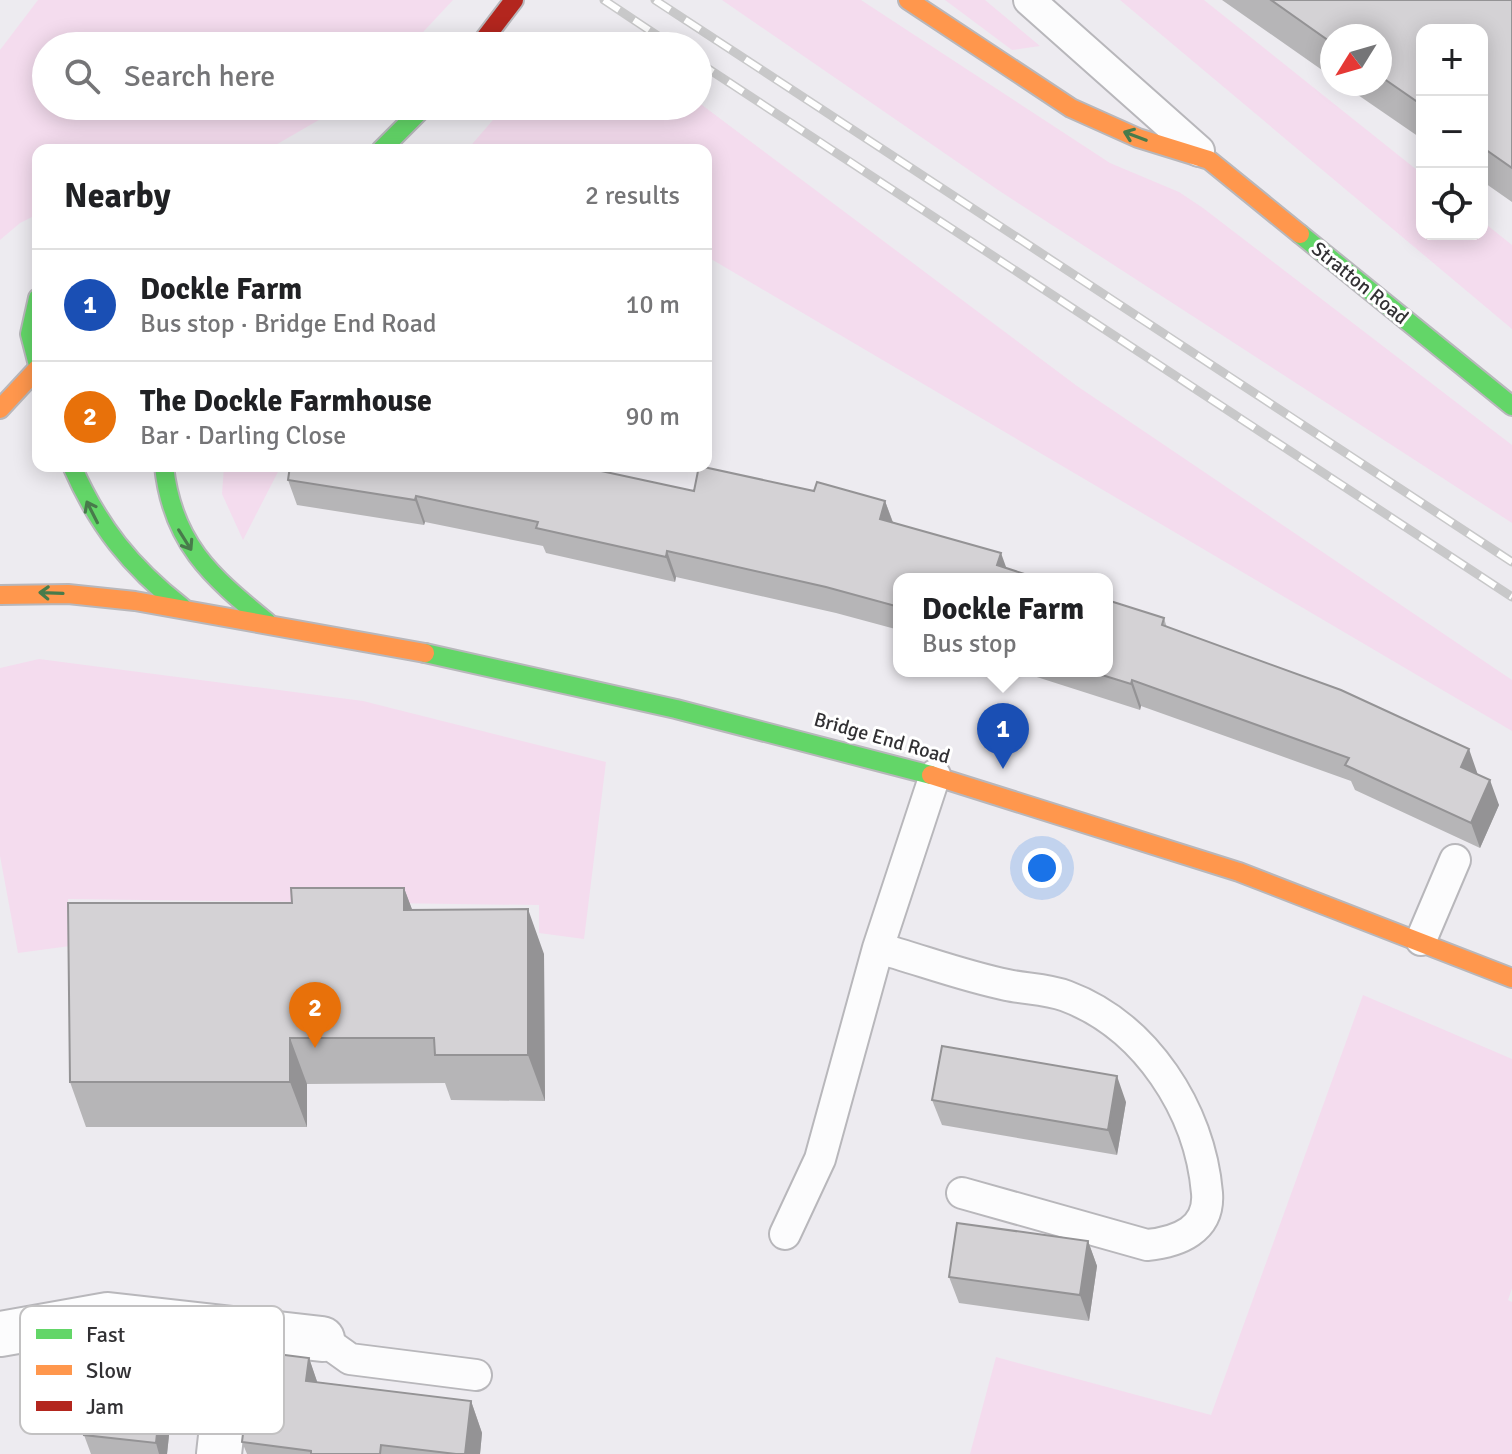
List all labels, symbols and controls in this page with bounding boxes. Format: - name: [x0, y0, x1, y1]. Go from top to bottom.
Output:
- north arrow: [1320, 24, 1392, 96]
- map controls: [1416, 24, 1488, 240]
- button: +: [1416, 24, 1488, 96]
- search box: [32, 32, 712, 120]
- icon: search: [60, 54, 104, 98]
- text: Search here: [124, 58, 275, 95]
- button: −: [1416, 96, 1488, 168]
- one-way arrow: [1123, 128, 1148, 142]
- button: locate: [1416, 168, 1488, 240]
- text: Nearby: [64, 175, 171, 217]
- text: 2 results: [585, 180, 680, 212]
- street label: Stratton Road: [1306, 236, 1414, 330]
- text: Dockle Farm: [140, 271, 302, 308]
- text: 1: [83, 289, 97, 321]
- text: 10 m: [625, 289, 680, 321]
- text: Bus stop · Bridge End Road: [140, 308, 437, 340]
- text: The Dockle Farmhouse: [140, 383, 432, 420]
- text: 2: [83, 401, 97, 433]
- text: 90 m: [625, 401, 680, 433]
- text: Bar · Darling Close: [140, 420, 346, 452]
- one-way arrow: [84, 501, 100, 525]
- one-way arrow: [177, 528, 193, 551]
- popup: [893, 573, 1113, 677]
- one-way arrow: [38, 585, 65, 600]
- text: Dockle Farm: [922, 591, 1084, 628]
- text: Bus stop: [922, 628, 1016, 660]
- pin: 1: [977, 703, 1029, 769]
- street label: Bridge End Road: [811, 707, 953, 769]
- your location: [1022, 848, 1062, 888]
- pin: 2: [289, 982, 341, 1048]
- legend: [20, 1306, 284, 1434]
- text: Fast: [86, 1321, 126, 1348]
- text: Slow: [86, 1357, 132, 1384]
- text: Jam: [86, 1393, 124, 1420]

